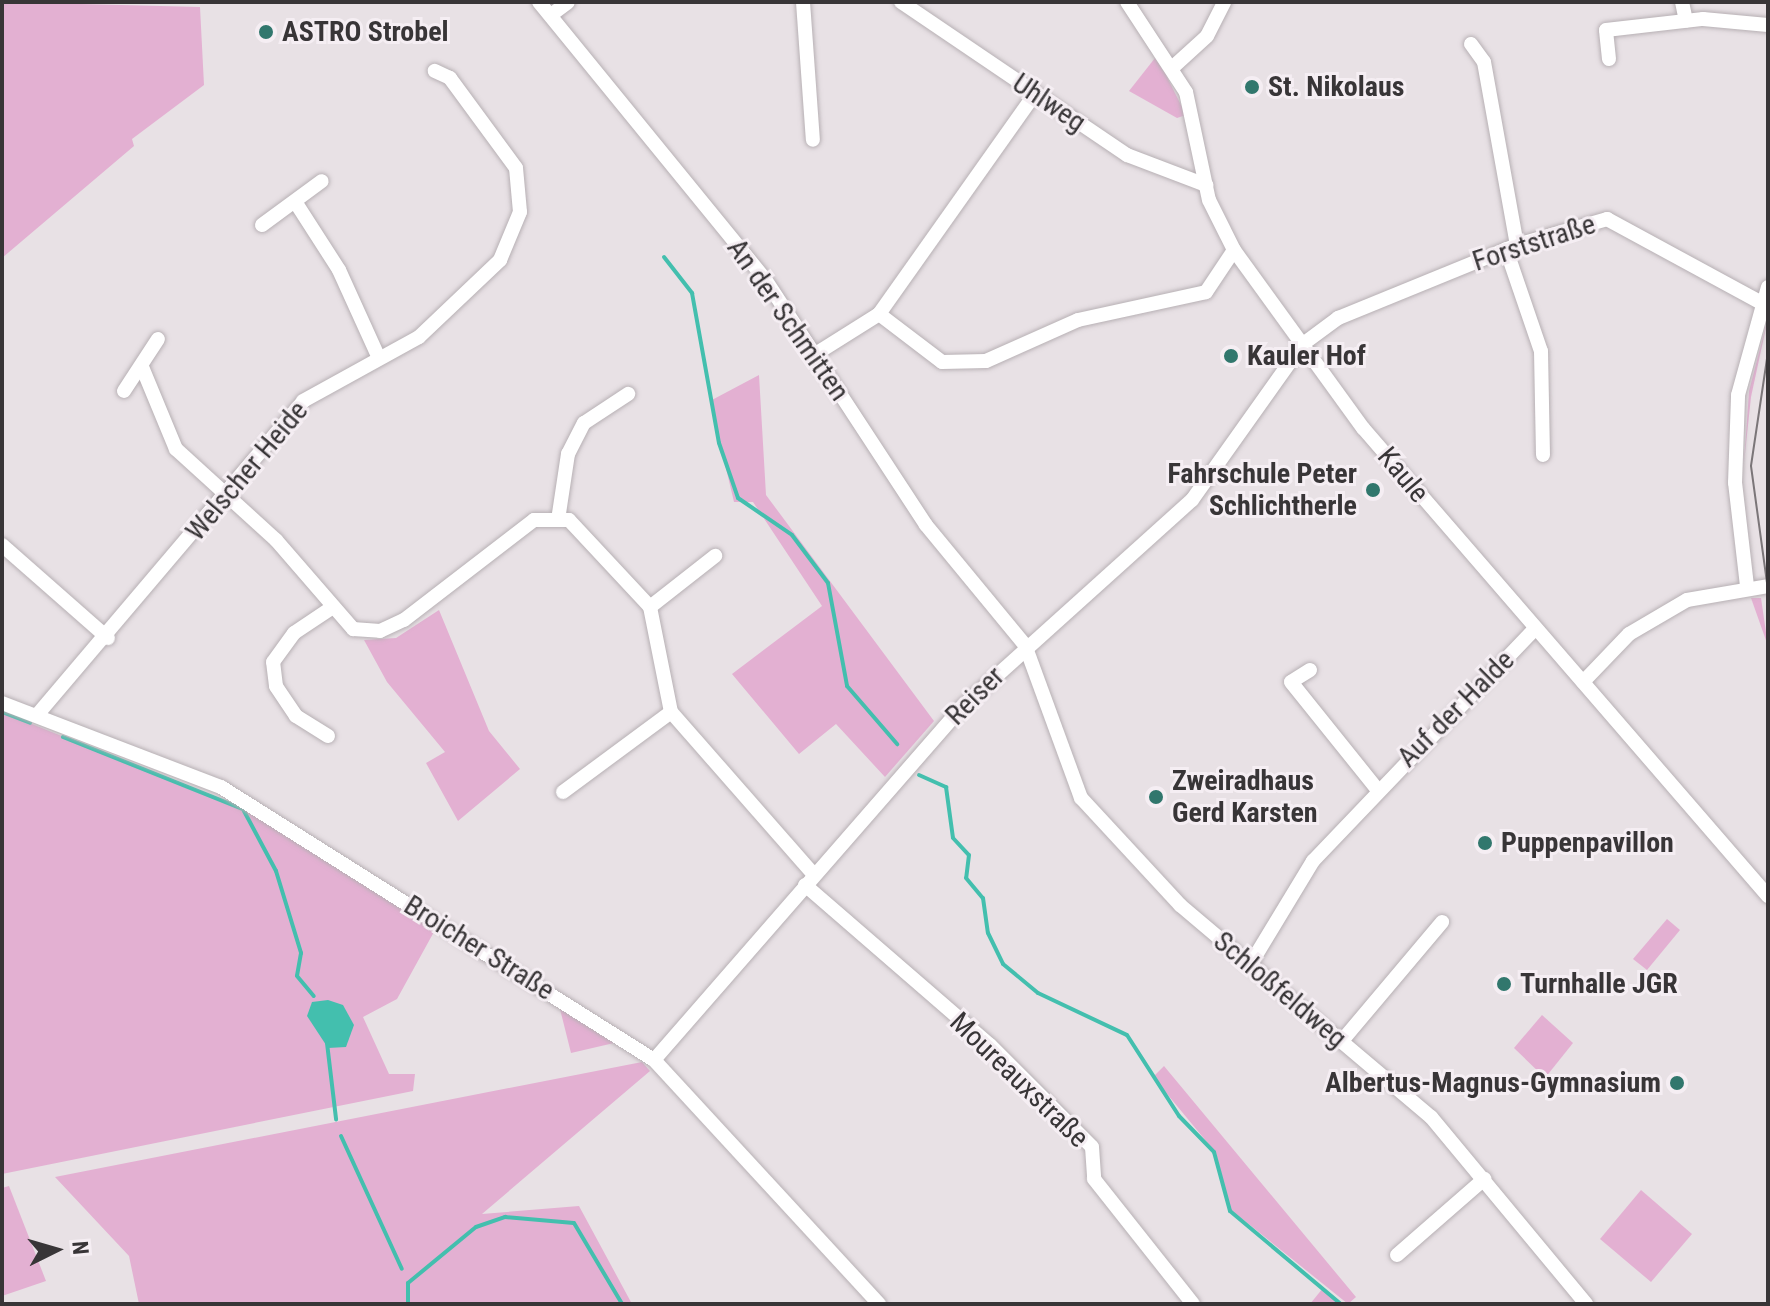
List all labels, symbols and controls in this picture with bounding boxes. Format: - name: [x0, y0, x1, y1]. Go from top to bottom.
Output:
- place label: ASTRO Strobel: [282, 15, 449, 49]
- marker: ASTRO Strobel: [257, 23, 275, 41]
- street label: Uhlweg: [1006, 66, 1092, 140]
- place label: St. Nikolaus: [1268, 70, 1405, 104]
- marker: St. Nikolaus: [1243, 78, 1261, 96]
- street label: Forststraße: [1468, 207, 1600, 279]
- street label: An der Schmitten: [720, 233, 856, 407]
- place label: Kauler Hof: [1247, 339, 1366, 373]
- marker: Kauler Hof: [1222, 347, 1240, 365]
- street label: Welscher Heide: [179, 394, 315, 548]
- street label: Kaule: [1370, 441, 1436, 509]
- place label: Fahrschule Peter Schlichtherle: [1167, 457, 1357, 523]
- marker: Fahrschule Peter Schlichtherle: [1364, 481, 1382, 499]
- street label: Auf der Halde: [1391, 644, 1521, 774]
- street label: Reiser: [939, 660, 1011, 732]
- place label: Zweiradhaus Gerd Karsten: [1172, 764, 1318, 830]
- marker: Zweiradhaus Gerd Karsten: [1147, 788, 1165, 806]
- place label: Puppenpavillon: [1501, 826, 1674, 860]
- marker: Puppenpavillon: [1476, 834, 1494, 852]
- street label: Broicher Straße: [398, 889, 560, 1007]
- street label: Schloßfeldweg: [1207, 925, 1353, 1055]
- place label: Turnhalle JGR: [1520, 967, 1678, 1001]
- marker: Turnhalle JGR: [1495, 975, 1513, 993]
- street label: Moureauxstraße: [943, 1006, 1095, 1154]
- place label: Albertus-Magnus-Gymnasium: [1325, 1066, 1661, 1100]
- marker: Albertus-Magnus-Gymnasium: [1668, 1074, 1686, 1092]
- north arrow: [16, 1210, 96, 1290]
- text: N: [67, 1240, 93, 1256]

